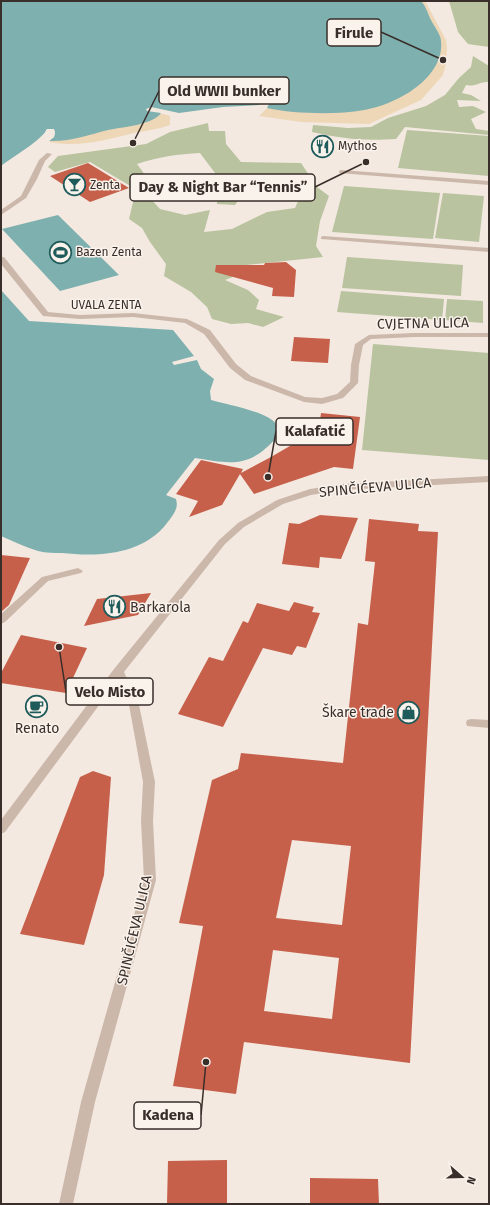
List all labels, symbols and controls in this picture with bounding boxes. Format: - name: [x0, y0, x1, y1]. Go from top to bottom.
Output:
- callout: Firule: [327, 19, 381, 46]
- text: Firule: [335, 24, 373, 42]
- callout: Old WWII bunker: [159, 77, 289, 104]
- text: Old WWII bunker: [167, 82, 282, 100]
- restaurant icon: Mythos: [310, 133, 336, 159]
- place label: Mythos: [338, 139, 378, 153]
- bar icon: Zenta: [62, 172, 88, 198]
- callout: Day & Night Bar “Tennis”: [130, 174, 315, 201]
- place label: Zenta: [90, 178, 120, 192]
- text: Day & Night Bar “Tennis”: [138, 178, 308, 196]
- sports icon: Bazen Zenta: [47, 239, 73, 265]
- place label: Bazen Zenta: [76, 245, 142, 259]
- street label: UVALA ZENTA: [71, 298, 141, 312]
- street label: CVJETNA ULICA: [377, 314, 469, 333]
- callout: Kalafatić: [276, 418, 353, 445]
- text: Kalafatić: [285, 422, 346, 440]
- street label: SPINČIĆEVA ULICA: [318, 473, 432, 501]
- restaurant icon: Barkarola: [101, 594, 127, 620]
- place label: Barkarola: [130, 599, 191, 616]
- callout: Velo Misto: [66, 678, 153, 705]
- text: Velo Misto: [74, 683, 146, 701]
- cafe icon: Renato: [24, 693, 50, 719]
- shop icon: Škare trade: [396, 699, 422, 725]
- place label: Škare trade: [322, 703, 394, 721]
- place label: Renato: [15, 720, 59, 737]
- street label: SPINČIĆEVA ULICA: [113, 873, 155, 987]
- callout: Kadena: [134, 1102, 201, 1129]
- text: Kadena: [142, 1106, 194, 1124]
- north arrow: [442, 1157, 482, 1197]
- text: N: [464, 1175, 478, 1186]

